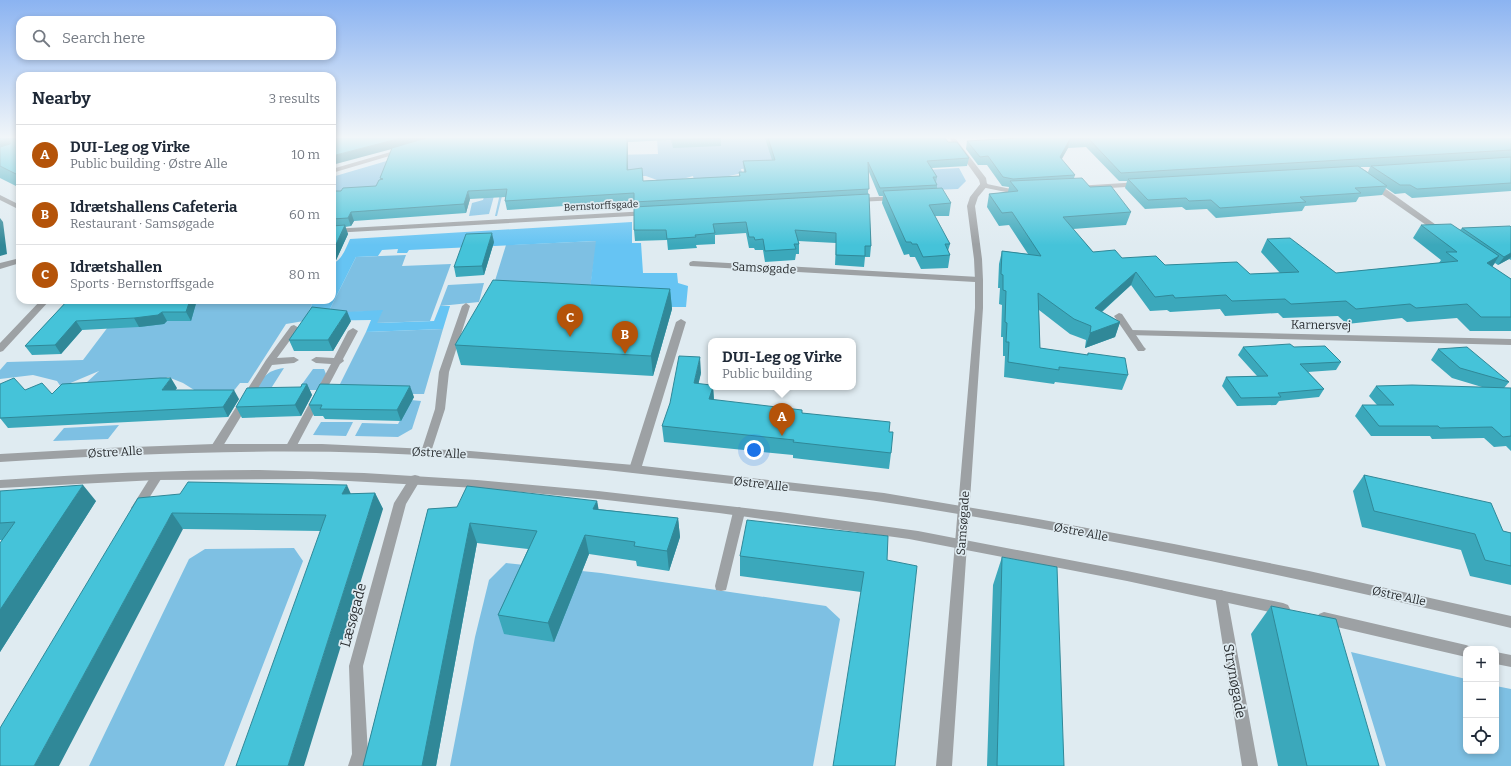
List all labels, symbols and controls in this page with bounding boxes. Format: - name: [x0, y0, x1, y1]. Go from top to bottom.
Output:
- search box: [16, 16, 336, 60]
- icon: search: [30, 27, 52, 49]
- text: Search here: [62, 29, 145, 47]
- text: Nearby: [32, 88, 91, 109]
- text: 3 results: [269, 91, 320, 106]
- text: DUI-Leg og Virke: [70, 138, 190, 156]
- text: A: [40, 147, 50, 162]
- text: 10 m: [291, 147, 320, 162]
- text: Public building · Østre Alle: [70, 156, 228, 171]
- text: Idrætshallens Cafeteria: [70, 198, 237, 216]
- street label: Bernstorffsgade: [563, 198, 639, 214]
- text: B: [41, 207, 49, 222]
- text: 60 m: [289, 207, 320, 222]
- text: Restaurant · Samsøgade: [70, 216, 214, 231]
- text: Idrætshallen: [70, 258, 162, 276]
- street label: Samsøgade: [731, 259, 797, 277]
- text: C: [41, 267, 49, 282]
- text: 80 m: [289, 267, 320, 282]
- text: Sports · Bernstorffsgade: [70, 276, 214, 291]
- pin: C: [557, 304, 583, 337]
- street label: Karnersvej: [1291, 317, 1351, 333]
- pin: B: [612, 321, 638, 354]
- popup: [708, 338, 856, 390]
- text: DUI-Leg og Virke: [722, 348, 842, 366]
- text: Public building: [722, 366, 812, 381]
- pin: A: [769, 403, 795, 436]
- your location: [744, 440, 764, 460]
- street label: Østre Alle: [87, 444, 143, 460]
- street label: Østre Alle: [411, 445, 467, 461]
- street label: Østre Alle: [733, 474, 789, 494]
- street label: Samsøgade: [954, 490, 972, 556]
- street label: Østre Alle: [1053, 520, 1109, 544]
- street label: Læsøgade: [337, 581, 370, 649]
- street label: Østre Alle: [1371, 583, 1427, 609]
- street label: Strynøgade: [1220, 643, 1249, 720]
- map controls: [1463, 646, 1499, 754]
- button: +: [1463, 646, 1499, 682]
- button: −: [1463, 682, 1499, 718]
- button: locate: [1463, 718, 1499, 754]

